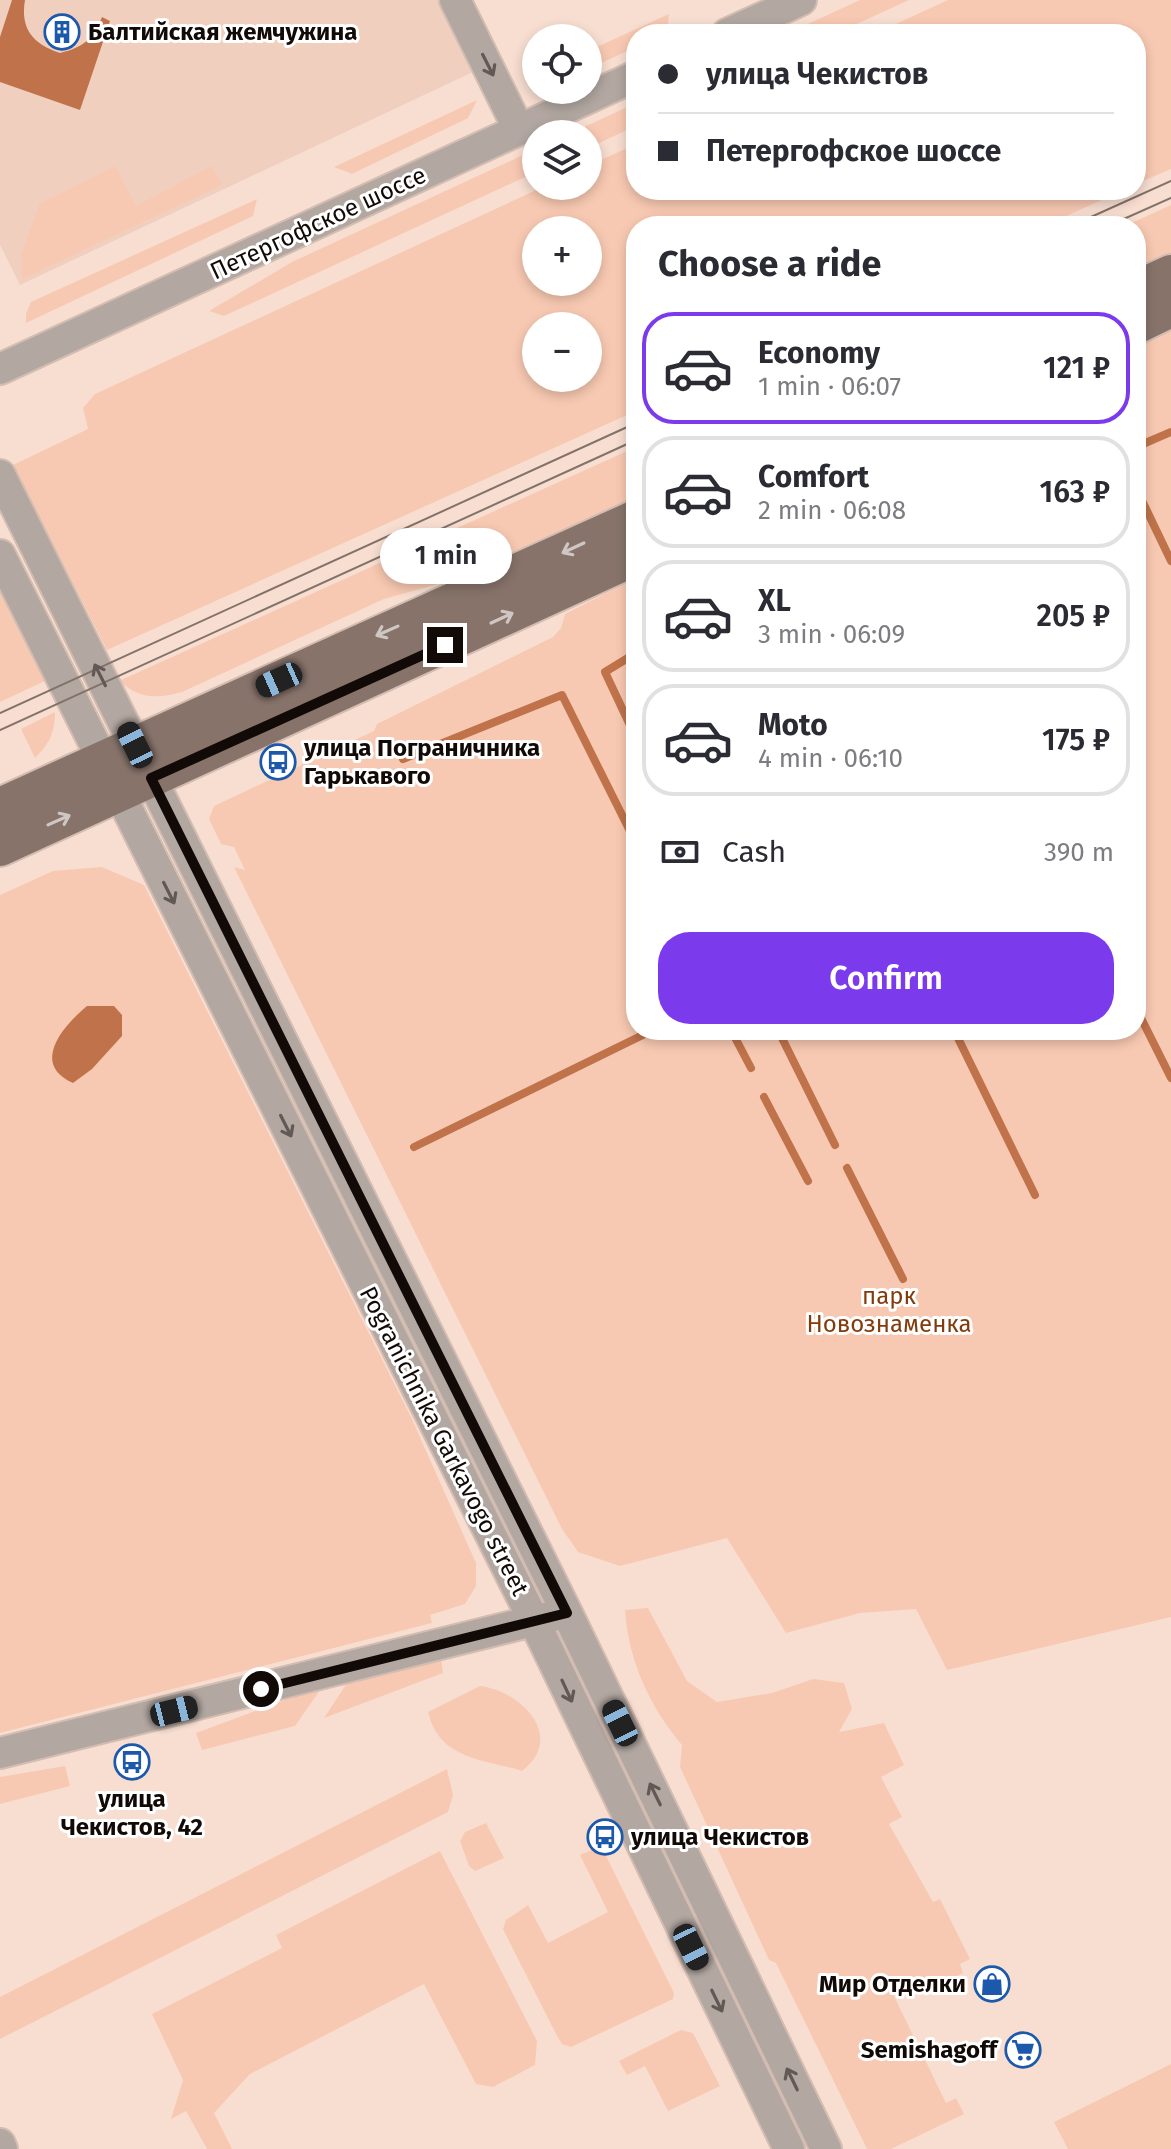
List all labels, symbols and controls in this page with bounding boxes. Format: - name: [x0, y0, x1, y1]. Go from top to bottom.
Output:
- building icon: Балтийская жемчужина: [43, 13, 81, 51]
- place label: Балтийская жемчужина: [88, 18, 358, 46]
- map controls: [522, 24, 602, 392]
- button: locate: [522, 24, 602, 104]
- one-way arrow: [480, 52, 496, 76]
- text: улица Чекистов: [706, 56, 929, 92]
- button: layers: [522, 120, 602, 200]
- text: Петергофское шоссе: [706, 133, 1001, 169]
- street label: Петергофское шоссе: [206, 161, 430, 285]
- button: +: [522, 216, 602, 296]
- text: Choose a ride: [658, 242, 881, 286]
- button: −: [522, 312, 602, 392]
- icon: car: [662, 332, 734, 404]
- text: Economy: [758, 335, 880, 371]
- text: 121 ₽: [1043, 350, 1110, 386]
- text: 1 min · 06:07: [758, 371, 901, 402]
- icon: car: [662, 456, 734, 528]
- text: Comfort: [758, 459, 869, 495]
- text: 163 ₽: [1040, 474, 1110, 510]
- text: 2 min · 06:08: [758, 495, 906, 526]
- callout: 1 min: [379, 529, 511, 585]
- text: 1 min: [415, 540, 477, 571]
- one-way arrow: [561, 541, 585, 556]
- icon: car: [662, 580, 734, 652]
- text: XL: [758, 583, 791, 619]
- text: 205 ₽: [1037, 598, 1110, 634]
- one-way arrow: [490, 610, 514, 625]
- text: 3 min · 06:09: [758, 619, 905, 650]
- one-way arrow: [375, 625, 400, 640]
- route end: [427, 627, 463, 663]
- car: [252, 659, 306, 701]
- one-way arrow: [92, 664, 107, 688]
- icon: car: [662, 704, 734, 776]
- text: Moto: [758, 707, 828, 743]
- car: [114, 718, 156, 772]
- text: 175 ₽: [1042, 722, 1110, 758]
- place label: улица Пограничника Гарькавого: [303, 734, 540, 790]
- bus stop icon: улица Пограничника Гарькавого: [259, 743, 297, 781]
- text: 4 min · 06:10: [758, 743, 903, 774]
- one-way arrow: [47, 811, 71, 826]
- icon: cash: [658, 830, 702, 874]
- text: Cash: [722, 834, 786, 870]
- text: 390 m: [1044, 837, 1114, 868]
- one-way arrow: [162, 881, 178, 905]
- button: Confirm: [658, 932, 1114, 1024]
- one-way arrow: [279, 1113, 294, 1137]
- street label: Pogranichnika Garkavogo street: [354, 1282, 535, 1601]
- park label: парк Новознаменка: [806, 1282, 972, 1338]
- route start: [243, 1671, 279, 1707]
- one-way arrow: [560, 1679, 575, 1703]
- car: [148, 1694, 200, 1728]
- car: [599, 1696, 641, 1750]
- bus stop icon: улица Чекистов, 42: [113, 1743, 151, 1781]
- one-way arrow: [646, 1783, 662, 1807]
- place label: улица Чекистов, 42: [61, 1785, 203, 1841]
- bus stop icon: улица Чекистов: [586, 1818, 624, 1856]
- place label: улица Чекистов: [630, 1823, 809, 1851]
- car: [670, 1920, 712, 1974]
- shop icon: Мир Отделки: [973, 1965, 1011, 2003]
- place label: Мир Отделки: [819, 1970, 966, 1998]
- one-way arrow: [710, 1988, 725, 2012]
- supermarket icon: Semishagoff: [1004, 2031, 1042, 2069]
- place label: Semishagoff: [861, 2036, 999, 2064]
- one-way arrow: [784, 2067, 799, 2091]

